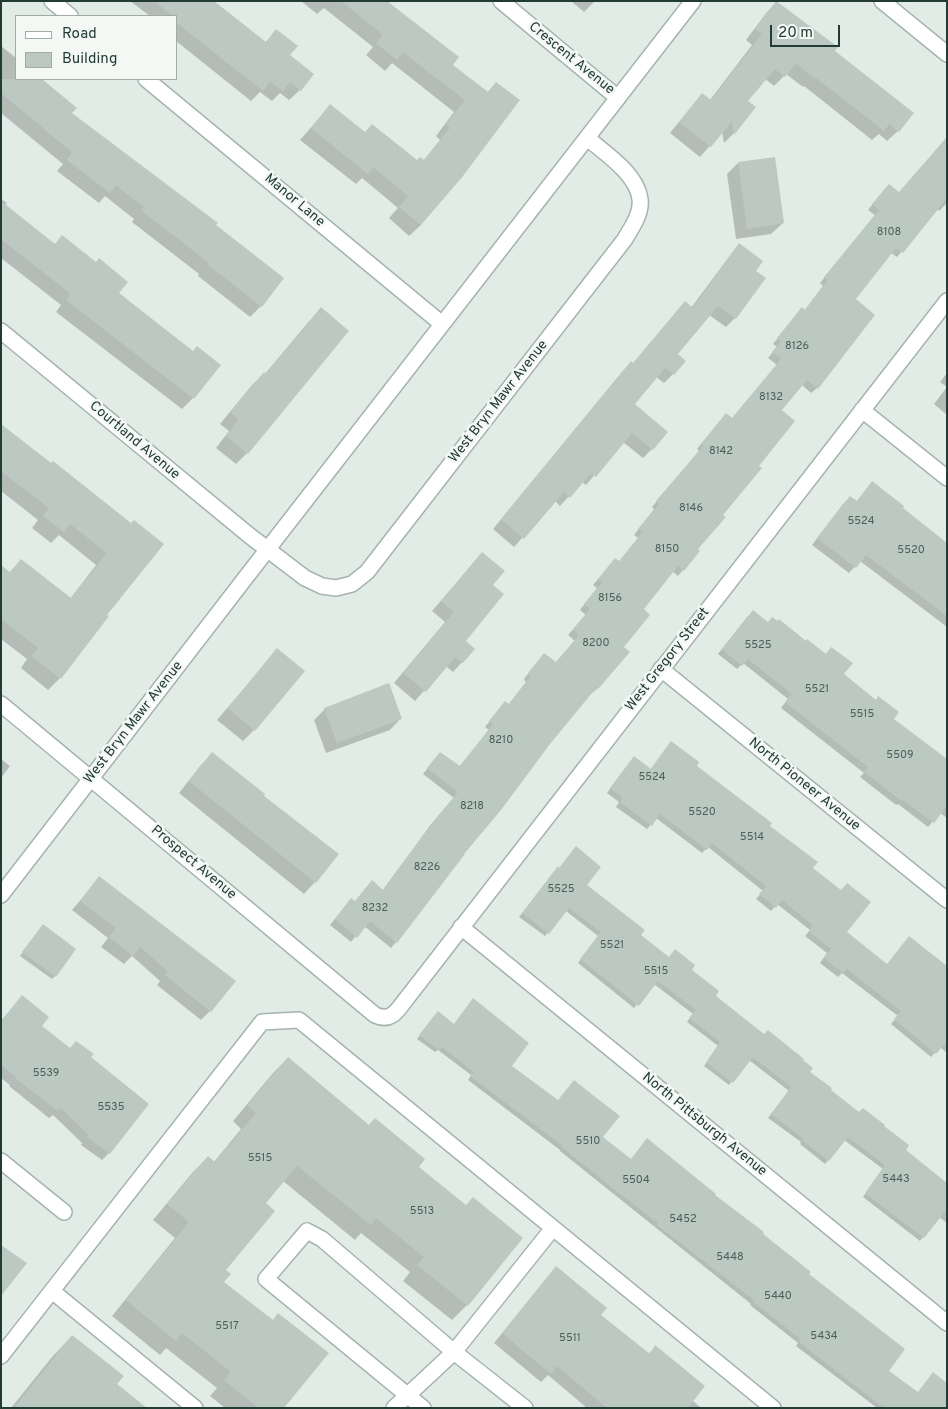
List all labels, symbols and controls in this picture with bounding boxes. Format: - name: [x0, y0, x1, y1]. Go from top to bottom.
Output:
- legend: [15, 15, 178, 80]
- scale bar: [773, 15, 843, 47]
- street label: Crescent Avenue: [525, 19, 617, 99]
- text: 20 m: [778, 24, 813, 43]
- text: Road: [62, 25, 97, 44]
- text: Building: [62, 50, 117, 69]
- street label: Manor Lane: [260, 171, 328, 231]
- house number: 8108: [877, 226, 901, 240]
- street label: West Bryn Mawr Avenue: [446, 337, 552, 467]
- house number: 8126: [785, 340, 809, 354]
- house number: 8132: [759, 391, 783, 405]
- street label: Courtland Avenue: [85, 398, 183, 484]
- house number: 8142: [709, 445, 733, 459]
- house number: 8146: [679, 502, 703, 516]
- house number: 5524: [847, 515, 875, 529]
- house number: 8150: [655, 543, 679, 557]
- house number: 5520: [897, 544, 925, 558]
- house number: 8156: [598, 592, 622, 606]
- street label: West Gregory Street: [622, 605, 714, 715]
- house number: 8200: [582, 637, 610, 651]
- house number: 5525: [744, 639, 772, 653]
- street label: West Bryn Mawr Avenue: [81, 658, 187, 788]
- house number: 5521: [805, 683, 829, 697]
- house number: 5515: [850, 708, 874, 722]
- house number: 8210: [489, 734, 513, 748]
- street label: North Pioneer Avenue: [745, 735, 863, 835]
- house number: 5509: [886, 749, 914, 763]
- house number: 5524: [638, 771, 666, 785]
- house number: 8218: [460, 800, 484, 814]
- house number: 5520: [688, 806, 716, 820]
- street label: Prospect Avenue: [147, 822, 239, 904]
- house number: 5514: [740, 831, 764, 845]
- house number: 8226: [414, 861, 440, 875]
- house number: 5525: [547, 883, 575, 897]
- house number: 8232: [362, 902, 388, 916]
- house number: 5521: [600, 939, 624, 953]
- house number: 5515: [644, 965, 668, 979]
- house number: 5539: [33, 1067, 59, 1081]
- street label: North Pittsburgh Avenue: [638, 1070, 770, 1180]
- house number: 5535: [97, 1101, 125, 1115]
- house number: 5510: [576, 1135, 600, 1149]
- house number: 5515: [248, 1152, 272, 1166]
- house number: 5443: [882, 1173, 910, 1187]
- house number: 5504: [622, 1174, 650, 1188]
- house number: 5513: [410, 1205, 434, 1219]
- house number: 5452: [669, 1213, 697, 1227]
- house number: 5448: [716, 1251, 744, 1265]
- house number: 5440: [764, 1290, 792, 1304]
- house number: 5517: [215, 1320, 239, 1334]
- house number: 5434: [810, 1330, 838, 1344]
- house number: 5511: [559, 1332, 581, 1346]

